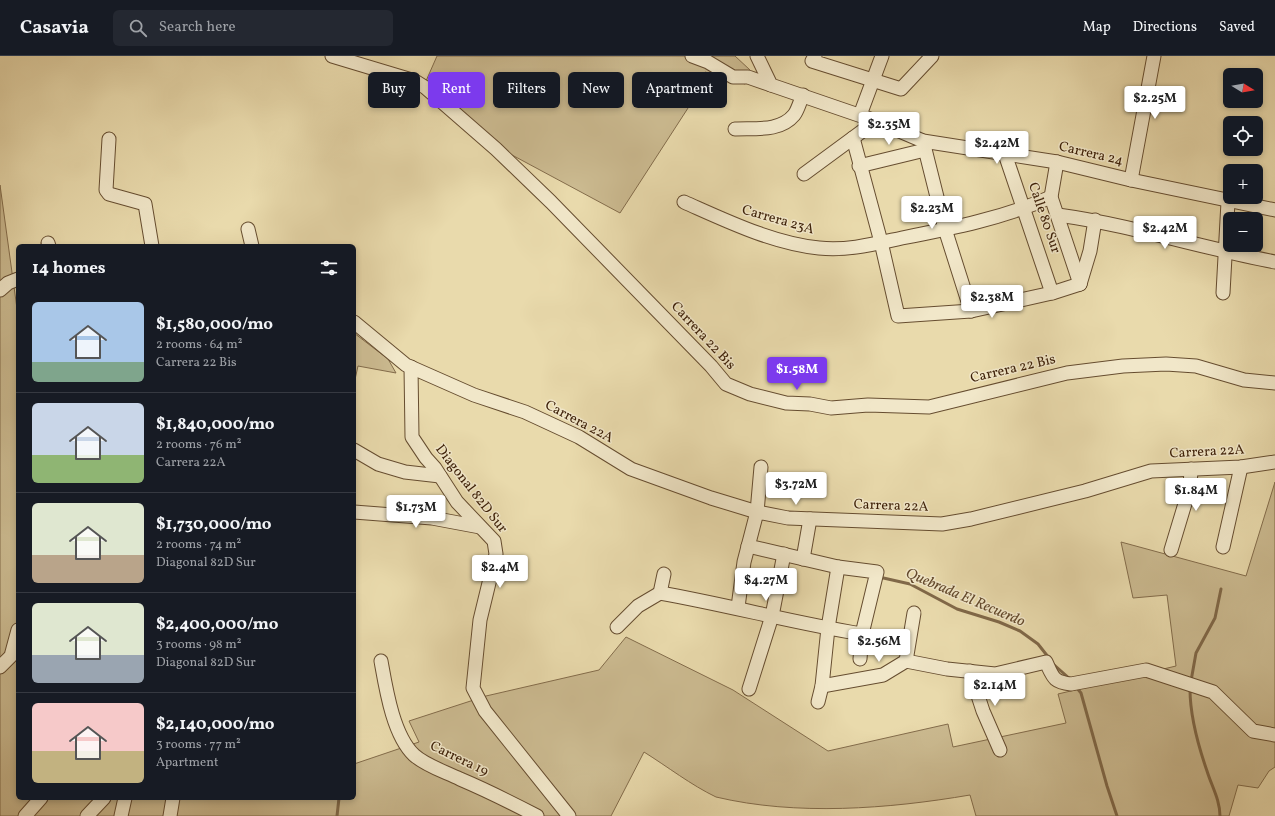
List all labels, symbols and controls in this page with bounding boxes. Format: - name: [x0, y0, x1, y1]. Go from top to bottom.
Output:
- search box: [113, 10, 393, 46]
- text: Casavia: [20, 15, 89, 41]
- icon: search: [127, 17, 149, 39]
- text: Search here: [159, 17, 236, 38]
- text: Map: [1083, 18, 1111, 37]
- text: Directions: [1133, 18, 1197, 37]
- text: Saved: [1219, 18, 1255, 37]
- north arrow: [1223, 68, 1263, 108]
- map controls: [1223, 68, 1263, 252]
- chip: Buy: [368, 72, 420, 108]
- chip: Rent: [428, 72, 485, 108]
- chip: Filters: [493, 72, 560, 108]
- chip: New: [568, 72, 624, 108]
- chip: Apartment: [632, 72, 727, 108]
- pin: $2.25M: [1122, 86, 1188, 120]
- text: $2.25M: [1133, 90, 1177, 108]
- pin: $2.35M: [856, 112, 922, 146]
- text: $2.35M: [868, 116, 910, 134]
- button: locate: [1223, 116, 1263, 156]
- pin: $2.42M: [964, 131, 1030, 165]
- text: $2.42M: [975, 135, 1019, 153]
- street label: Carrera 24: [1057, 137, 1125, 171]
- button: +: [1223, 164, 1263, 204]
- street label: Calle 80 Sur: [1023, 180, 1065, 256]
- pin: $2.23M: [899, 196, 965, 230]
- text: $2.23M: [910, 200, 954, 218]
- street label: Carrera 23A: [740, 201, 816, 239]
- button: −: [1223, 212, 1263, 252]
- pin: $2.42M: [1132, 216, 1198, 250]
- text: $2.42M: [1143, 220, 1187, 238]
- text: 14 homes: [32, 257, 106, 280]
- icon: filters: [318, 257, 340, 279]
- pin: $2.38M: [959, 285, 1025, 319]
- text: $2.38M: [970, 289, 1014, 307]
- street label: Carrera 22 Bis: [666, 298, 740, 374]
- text: $1,580,000/mo: [156, 313, 273, 336]
- icon: home: [64, 318, 112, 366]
- text: 2 rooms · 64 m²: [156, 336, 243, 354]
- street label: Carrera 22 Bis: [969, 350, 1057, 388]
- text: Carrera 22 Bis: [156, 354, 237, 372]
- pin: $1.58M: [764, 357, 830, 391]
- text: $1.58M: [776, 361, 818, 379]
- street label: Carrera 22A: [541, 396, 617, 448]
- text: $1,840,000/mo: [156, 413, 275, 436]
- icon: home: [64, 419, 112, 467]
- text: 2 rooms · 76 m²: [156, 436, 241, 454]
- street label: Diagonal 82D Sur: [430, 441, 512, 537]
- street label: Carrera 22A: [1169, 441, 1245, 463]
- text: Carrera 22A: [156, 454, 226, 472]
- pin: $3.72M: [763, 472, 829, 506]
- text: $3.72M: [775, 476, 817, 494]
- pin: $1.84M: [1163, 478, 1229, 512]
- text: $1.84M: [1174, 482, 1218, 500]
- pin: $1.73M: [383, 495, 449, 529]
- street label: Carrera 22A: [853, 495, 929, 517]
- text: $1.73M: [396, 499, 437, 517]
- text: $1,730,000/mo: [156, 513, 272, 536]
- icon: home: [64, 519, 112, 567]
- text: 2 rooms · 74 m²: [156, 536, 241, 554]
- text: Diagonal 82D Sur: [156, 554, 256, 572]
- pin: $2.4M: [472, 555, 528, 589]
- text: $2.4M: [481, 559, 519, 577]
- water label: Quebrada El Recuerdo: [902, 563, 1028, 633]
- pin: $4.27M: [733, 568, 799, 602]
- text: $4.27M: [744, 572, 788, 590]
- text: $2,400,000/mo: [156, 613, 278, 636]
- icon: home: [64, 619, 112, 667]
- pin: $2.56M: [846, 629, 912, 663]
- text: $2.56M: [857, 633, 901, 651]
- text: 3 rooms · 98 m²: [156, 636, 242, 654]
- text: Diagonal 82D Sur: [156, 654, 256, 672]
- pin: $2.14M: [962, 673, 1028, 707]
- text: $2.14M: [973, 677, 1017, 695]
- text: $2,140,000/mo: [156, 713, 275, 736]
- icon: home: [64, 719, 112, 767]
- text: 3 rooms · 77 m²: [156, 736, 241, 754]
- street label: Carrera 19: [427, 737, 491, 781]
- text: Apartment: [156, 754, 219, 772]

